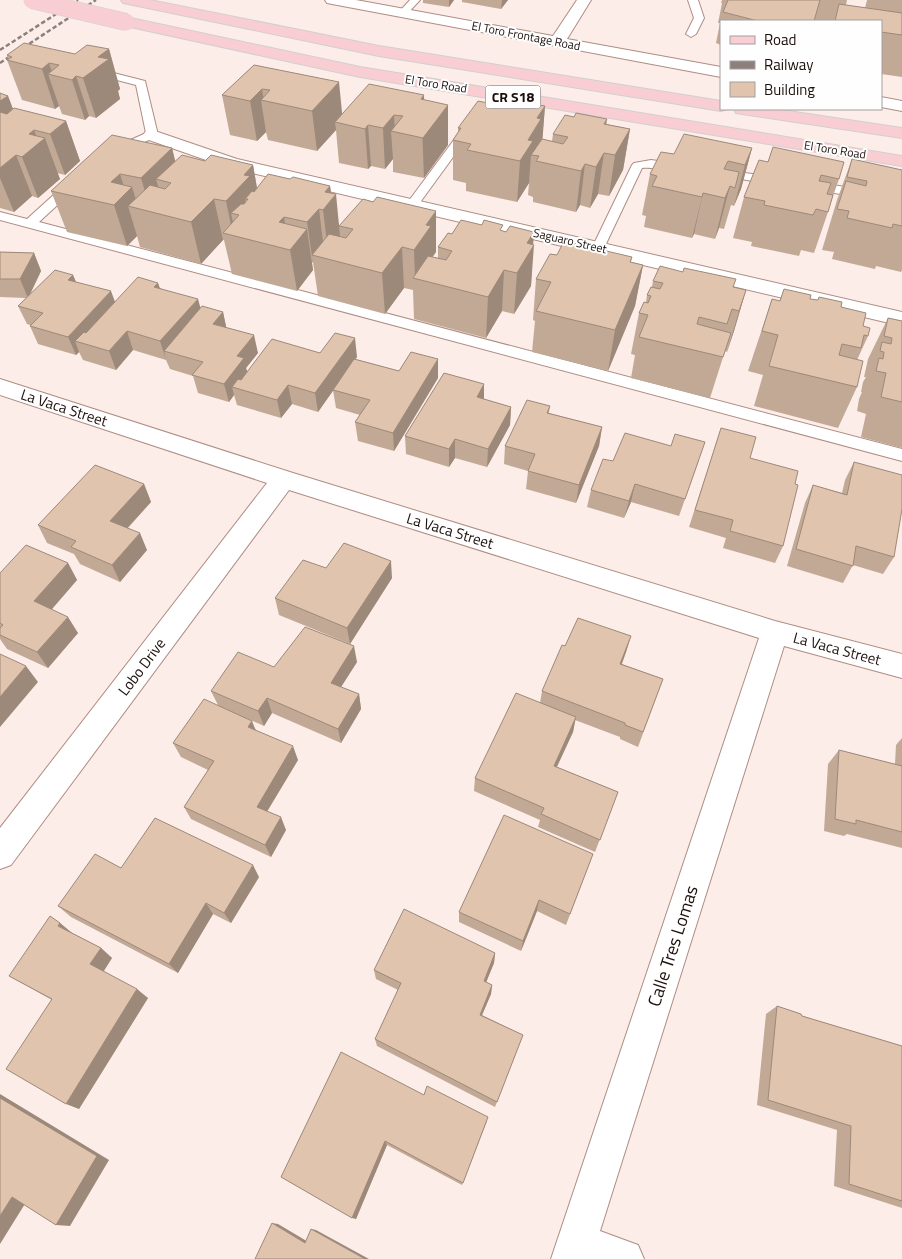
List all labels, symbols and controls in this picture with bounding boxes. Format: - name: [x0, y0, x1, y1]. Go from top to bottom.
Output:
- street label: El Toro Frontage Road: [470, 16, 582, 55]
- legend: [720, 20, 882, 110]
- text: Road: [764, 28, 796, 51]
- text: Railway: [764, 53, 814, 76]
- street label: El Toro Road: [404, 69, 468, 98]
- text: Building: [764, 78, 815, 101]
- road number: CR S18: [486, 85, 540, 108]
- street label: El Toro Road: [803, 135, 867, 164]
- street label: Saguaro Street: [531, 223, 610, 258]
- street label: La Vaca Street: [18, 383, 111, 433]
- street label: La Vaca Street: [404, 506, 497, 555]
- street label: La Vaca Street: [791, 626, 884, 671]
- street label: Lobo Drive: [112, 633, 171, 700]
- street label: Calle Tres Lomas: [640, 882, 705, 1010]

